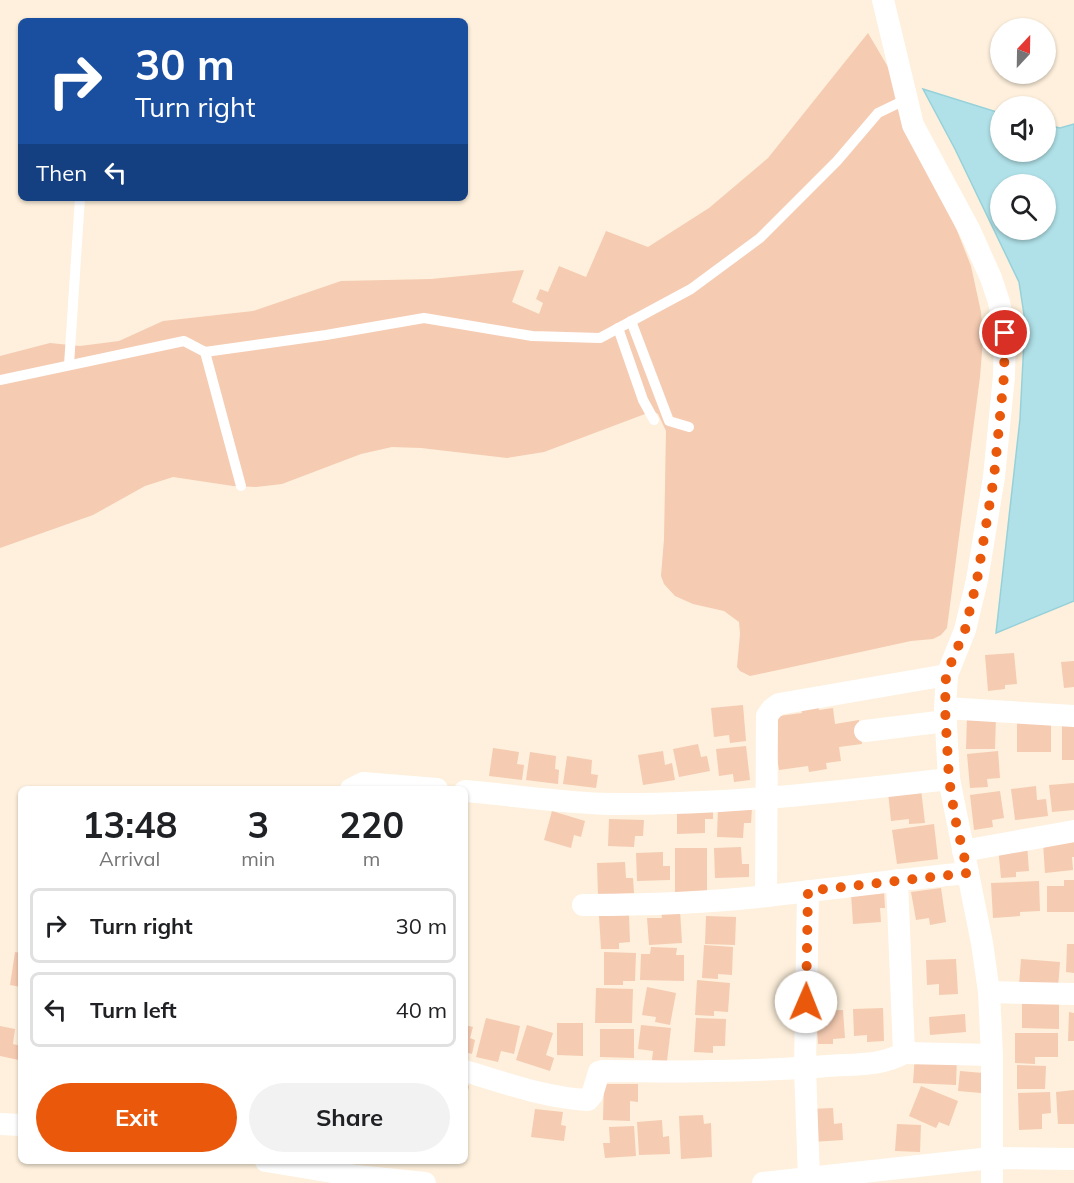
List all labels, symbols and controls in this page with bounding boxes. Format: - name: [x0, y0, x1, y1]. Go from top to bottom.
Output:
- north arrow: [990, 18, 1056, 84]
- map controls: [990, 18, 1056, 240]
- text: 30 m: [135, 38, 235, 91]
- icon: right: [36, 42, 114, 120]
- text: Turn right: [135, 90, 255, 124]
- button: sound: [990, 96, 1056, 162]
- icon: left: [99, 156, 132, 189]
- text: Then: [36, 159, 87, 187]
- button: search: [990, 174, 1056, 240]
- pin: [979, 307, 1030, 358]
- icon: arrive: [988, 316, 1021, 349]
- text: 13:48: [82, 802, 177, 847]
- text: 3: [247, 802, 269, 847]
- text: 220: [339, 802, 404, 847]
- text: Arrival: [99, 846, 160, 871]
- text: min: [241, 846, 275, 871]
- text: m: [363, 846, 380, 871]
- icon: right: [39, 909, 72, 942]
- text: Turn right: [90, 912, 193, 940]
- text: 30 m: [396, 912, 447, 940]
- position arrow: [774, 970, 838, 1034]
- icon: left: [39, 993, 72, 1026]
- text: Turn left: [90, 996, 177, 1024]
- text: 40 m: [396, 996, 447, 1024]
- button: Exit: [36, 1083, 237, 1152]
- button: Share: [249, 1083, 450, 1152]

